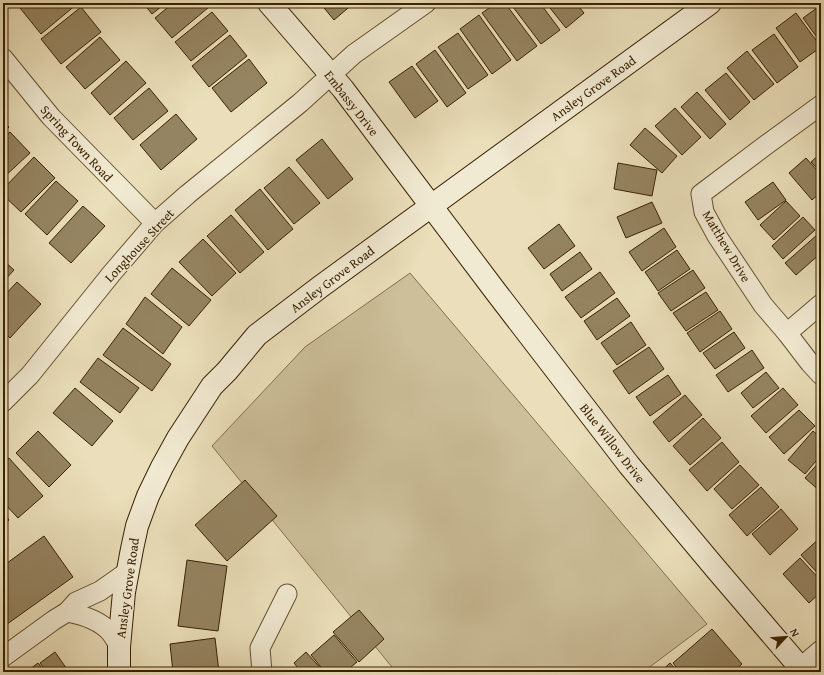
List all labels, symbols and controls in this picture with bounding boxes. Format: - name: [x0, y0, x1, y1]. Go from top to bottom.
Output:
- street label: Ansley Grove Road: [547, 51, 640, 126]
- street label: Embassy Drive: [320, 66, 383, 140]
- street label: Spring Town Road: [36, 101, 117, 186]
- street label: Longhouse Street: [100, 204, 179, 286]
- street label: Matthew Drive: [698, 207, 755, 286]
- street label: Ansley Grove Road: [286, 241, 378, 317]
- street label: Blue Willow Drive: [575, 399, 650, 487]
- street label: Ansley Grove Road: [111, 537, 144, 639]
- north arrow: [766, 617, 806, 657]
- text: N: [786, 626, 804, 640]

